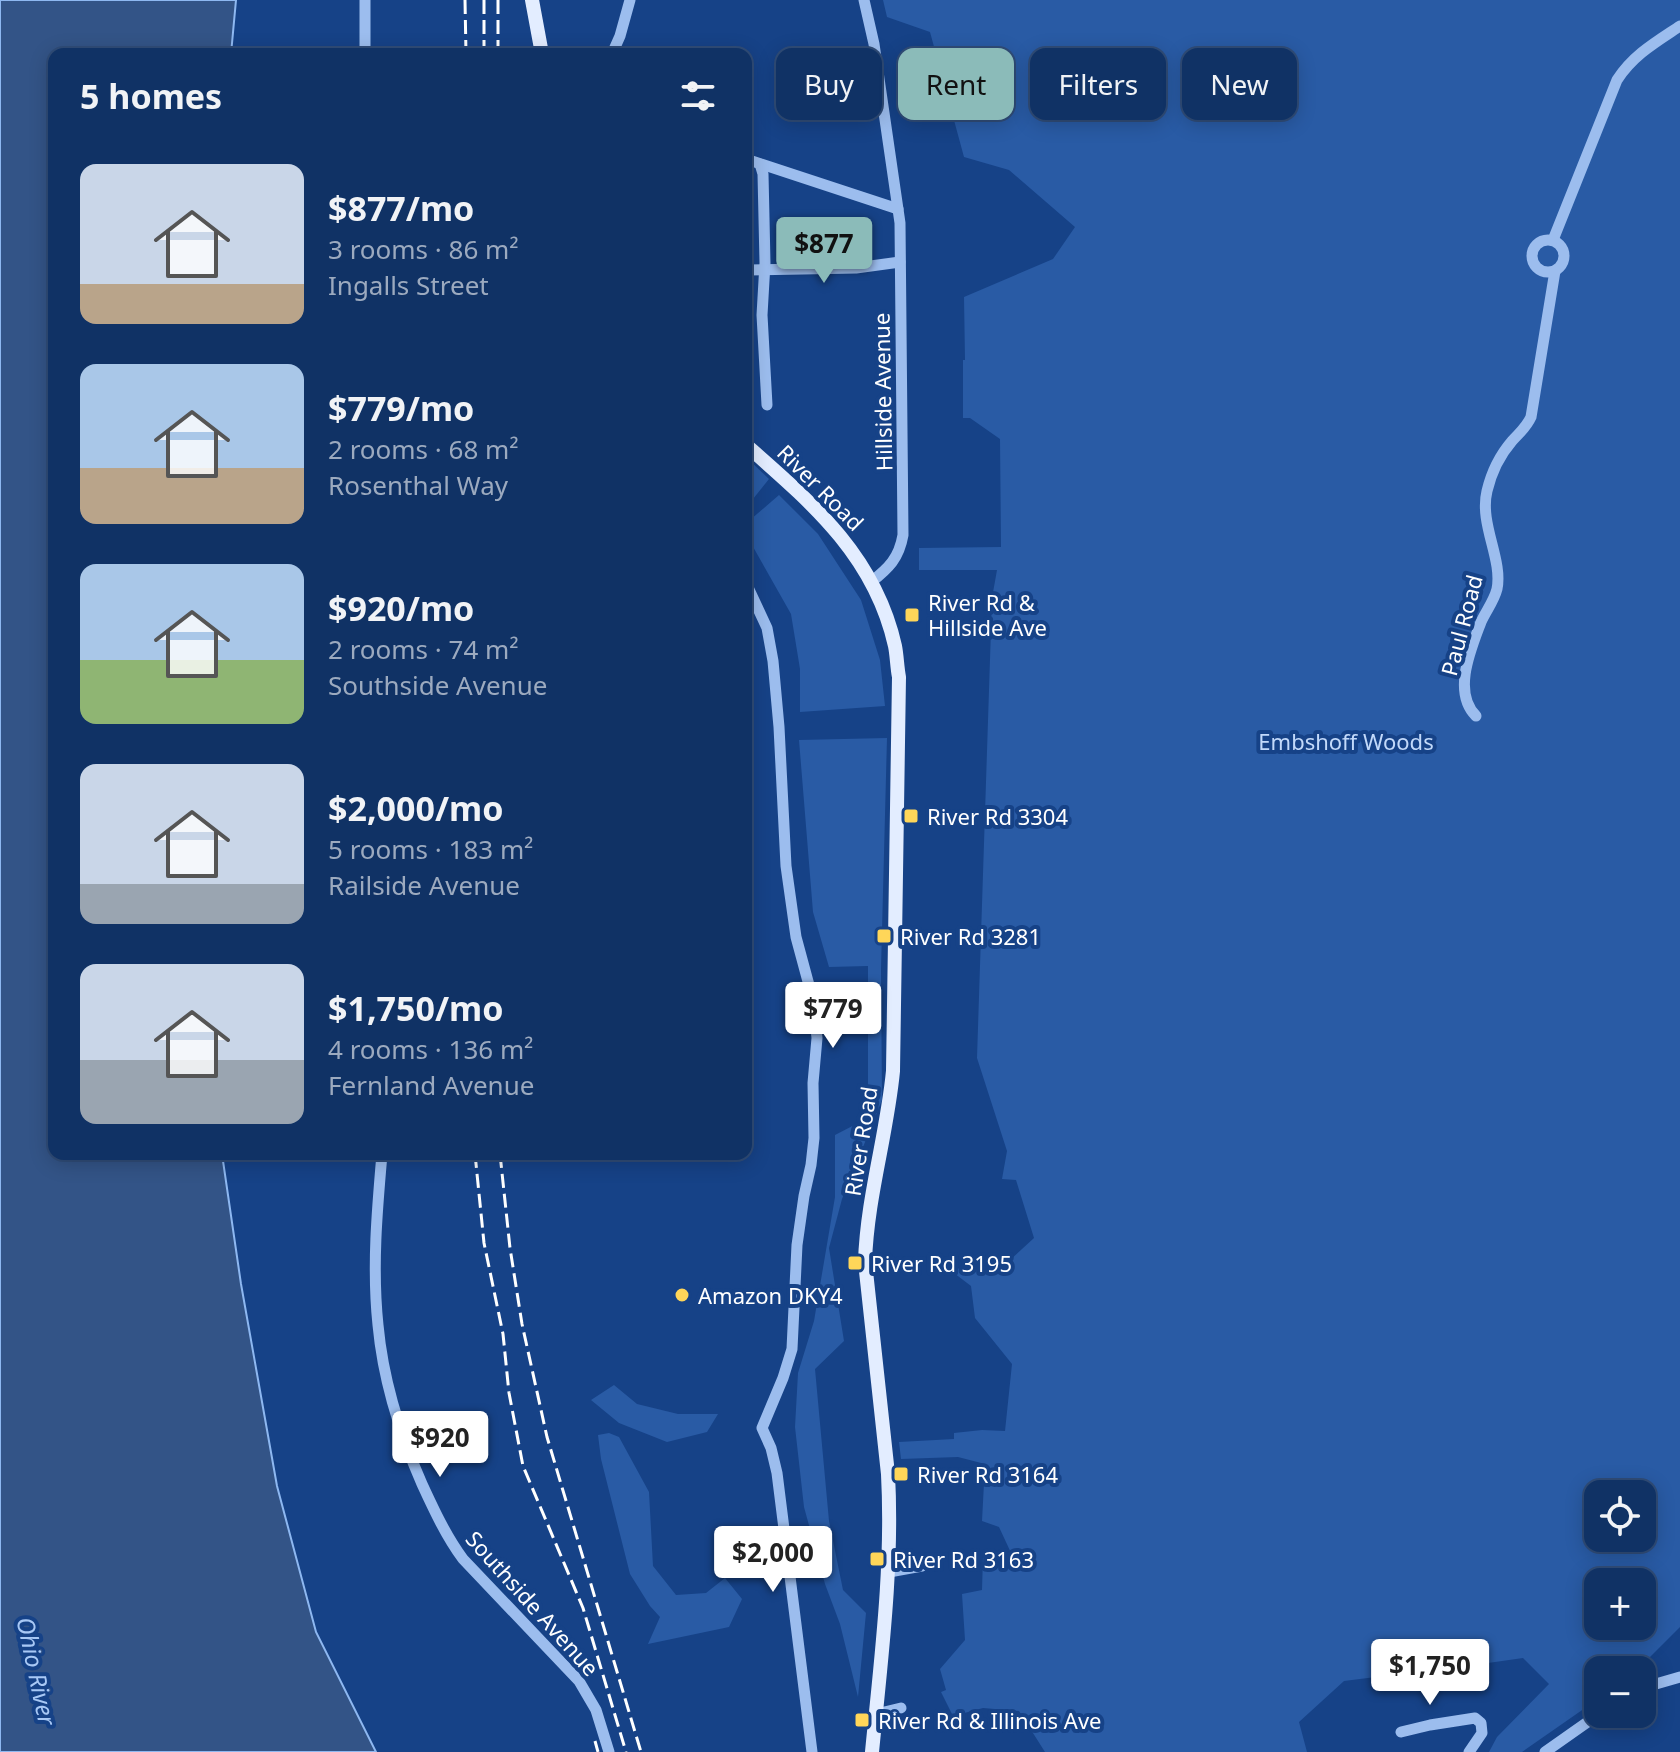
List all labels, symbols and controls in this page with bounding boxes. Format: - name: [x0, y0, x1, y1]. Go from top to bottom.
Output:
- chip: Buy: [776, 48, 882, 120]
- chip: Rent: [898, 48, 1014, 120]
- chip: Filters: [1030, 48, 1166, 120]
- chip: New: [1182, 48, 1297, 120]
- text: 5 homes: [80, 73, 222, 119]
- icon: filters: [676, 74, 720, 118]
- text: $877/mo: [328, 185, 474, 231]
- icon: home: [144, 196, 240, 292]
- pin: $877: [777, 217, 871, 285]
- text: $877: [794, 225, 854, 261]
- text: 3 rooms · 86 m²: [328, 231, 518, 267]
- text: Ingalls Street: [328, 267, 489, 303]
- street label: Hillside Avenue: [866, 313, 898, 471]
- text: $779/mo: [328, 385, 474, 431]
- icon: home: [144, 396, 240, 492]
- text: 2 rooms · 68 m²: [328, 431, 518, 467]
- street label: River Road: [771, 437, 871, 537]
- text: Rosenthal Way: [328, 467, 508, 503]
- street label: Paul Road: [1433, 571, 1489, 679]
- text: $920/mo: [328, 585, 474, 631]
- place label: River Rd & Hillside Ave: [928, 587, 1047, 642]
- icon: home: [144, 596, 240, 692]
- marker: River Rd & Hillside Ave: [903, 606, 921, 624]
- text: 2 rooms · 74 m²: [328, 631, 518, 667]
- text: Southside Avenue: [328, 667, 547, 703]
- park label: Embshoff Woods: [1258, 726, 1434, 756]
- text: $2,000/mo: [328, 785, 503, 831]
- icon: home: [144, 796, 240, 892]
- place label: River Rd 3304: [927, 801, 1068, 831]
- marker: River Rd 3304: [902, 807, 920, 825]
- text: 5 rooms · 183 m²: [328, 831, 533, 867]
- text: Railside Avenue: [328, 867, 520, 903]
- place label: River Rd 3281: [900, 921, 1041, 951]
- marker: River Rd 3281: [875, 927, 893, 945]
- pin: $779: [786, 982, 880, 1050]
- text: $1,750/mo: [328, 985, 503, 1031]
- text: $779: [803, 990, 863, 1026]
- icon: home: [144, 996, 240, 1092]
- text: 4 rooms · 136 m²: [328, 1031, 533, 1067]
- text: Fernland Avenue: [328, 1067, 534, 1103]
- street label: River Road: [837, 1084, 883, 1198]
- place label: River Rd 3195: [871, 1248, 1012, 1278]
- marker: River Rd 3195: [846, 1254, 864, 1272]
- place label: Amazon DKY4: [698, 1280, 843, 1310]
- marker: Amazon DKY4: [673, 1286, 691, 1304]
- pin: $920: [393, 1411, 487, 1479]
- text: $920: [410, 1419, 470, 1455]
- place label: River Rd 3164: [917, 1459, 1058, 1489]
- marker: River Rd 3164: [892, 1465, 910, 1483]
- map controls: [1584, 1480, 1656, 1728]
- button: locate: [1584, 1480, 1656, 1552]
- street label: Southside Avenue: [460, 1524, 606, 1682]
- pin: $2,000: [708, 1526, 838, 1594]
- text: $2,000: [732, 1534, 814, 1570]
- place label: River Rd 3163: [893, 1544, 1034, 1574]
- marker: River Rd 3163: [868, 1550, 886, 1568]
- button: +: [1584, 1568, 1656, 1640]
- water label: Ohio River: [9, 1614, 65, 1730]
- pin: $1,750: [1365, 1639, 1495, 1707]
- text: $1,750: [1389, 1647, 1471, 1683]
- button: −: [1584, 1656, 1656, 1728]
- place label: River Rd & Illinois Ave: [878, 1705, 1101, 1735]
- marker: River Rd & Illinois Ave: [853, 1711, 871, 1729]

